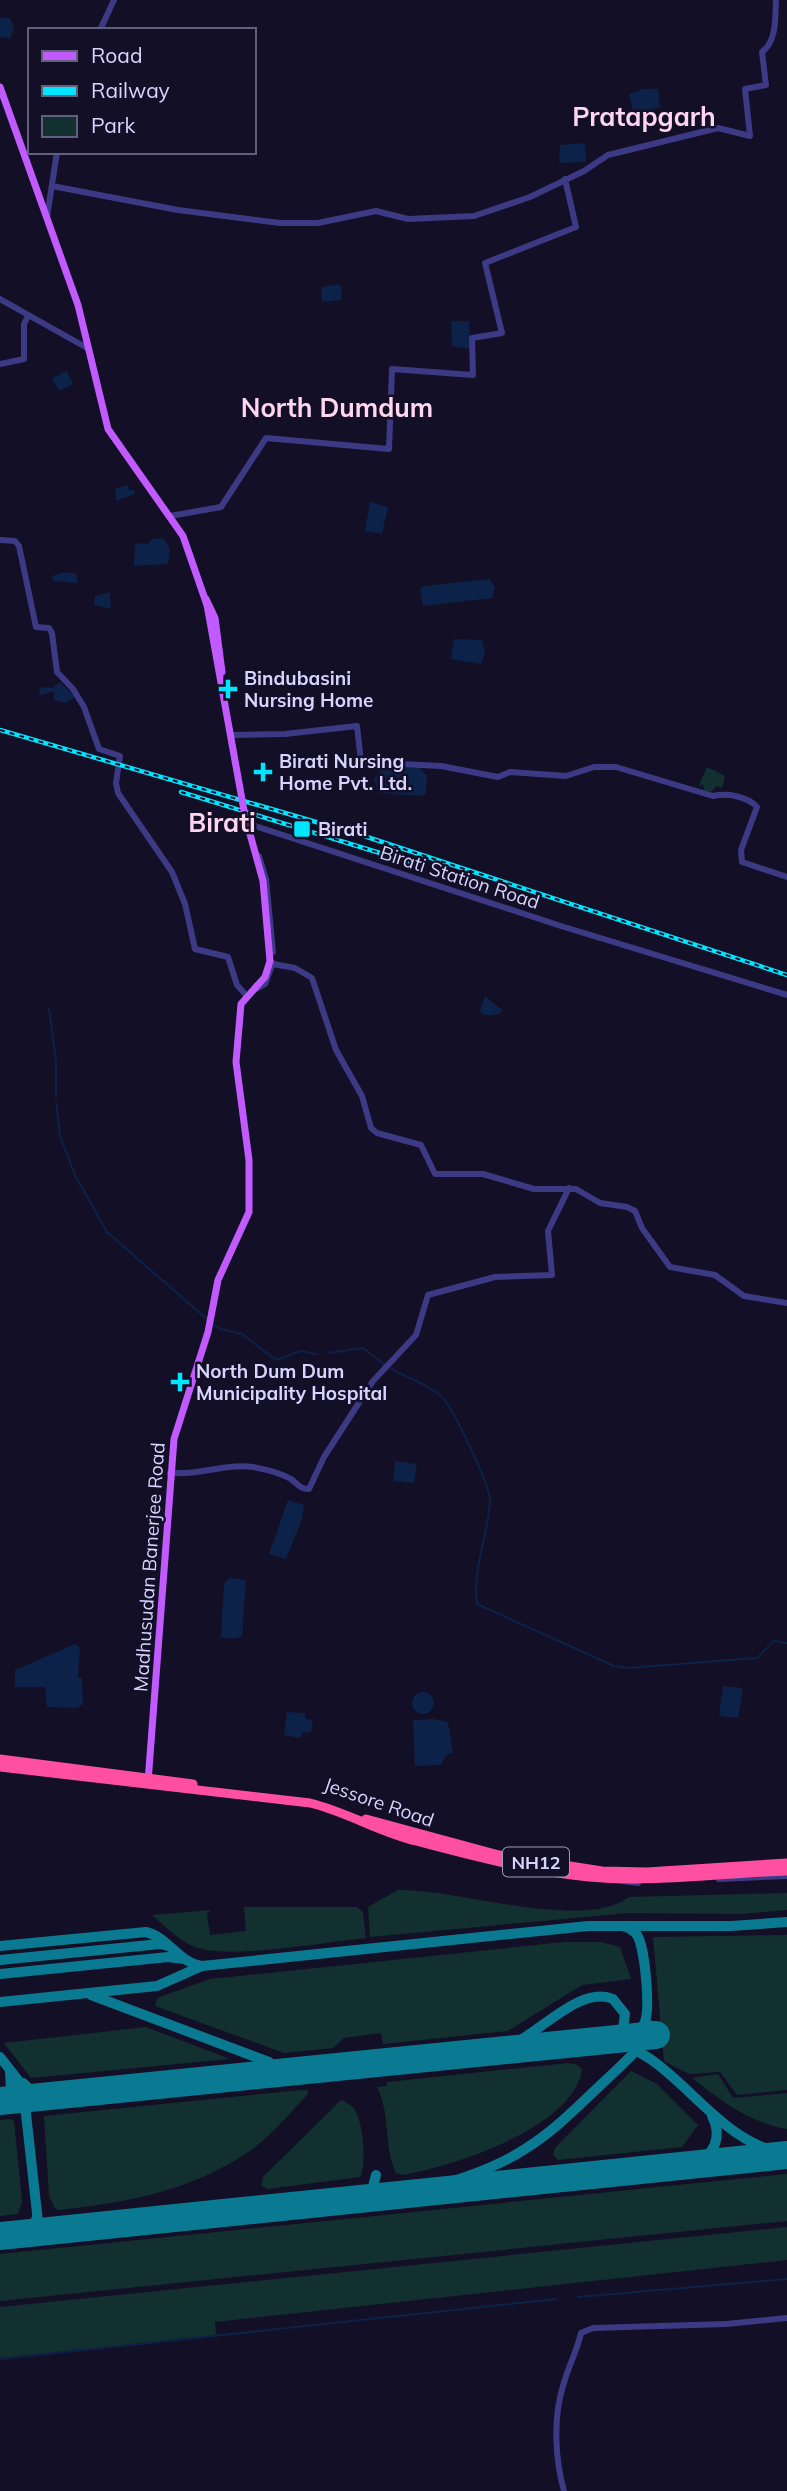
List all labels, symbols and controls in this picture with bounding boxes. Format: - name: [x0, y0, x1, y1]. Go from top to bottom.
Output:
- legend: [28, 28, 256, 154]
- text: Road: [91, 42, 142, 68]
- text: Railway: [91, 77, 170, 103]
- district label: Pratapgarh: [572, 100, 716, 133]
- text: Park: [91, 112, 135, 138]
- district label: North Dumdum: [241, 391, 433, 424]
- place label: Bindubasini Nursing Home: [244, 666, 373, 712]
- marker: Bindubasini Nursing Home: [218, 679, 238, 699]
- place label: Birati Nursing Home Pvt. Ltd.: [279, 749, 412, 795]
- marker: Birati Nursing Home Pvt. Ltd.: [253, 762, 273, 782]
- district label: Birati: [188, 806, 256, 839]
- place label: Birati: [318, 817, 367, 841]
- marker: Birati: [292, 819, 312, 839]
- street label: Birati Station Road: [377, 840, 543, 914]
- place label: North Dum Dum Municipality Hospital: [196, 1359, 387, 1405]
- marker: North Dum Dum Municipality Hospital: [170, 1372, 190, 1392]
- street label: Madhusudan Banerjee Road: [128, 1442, 170, 1692]
- street label: Jessore Road: [321, 1772, 437, 1832]
- road number: NH12: [503, 1848, 569, 1876]

